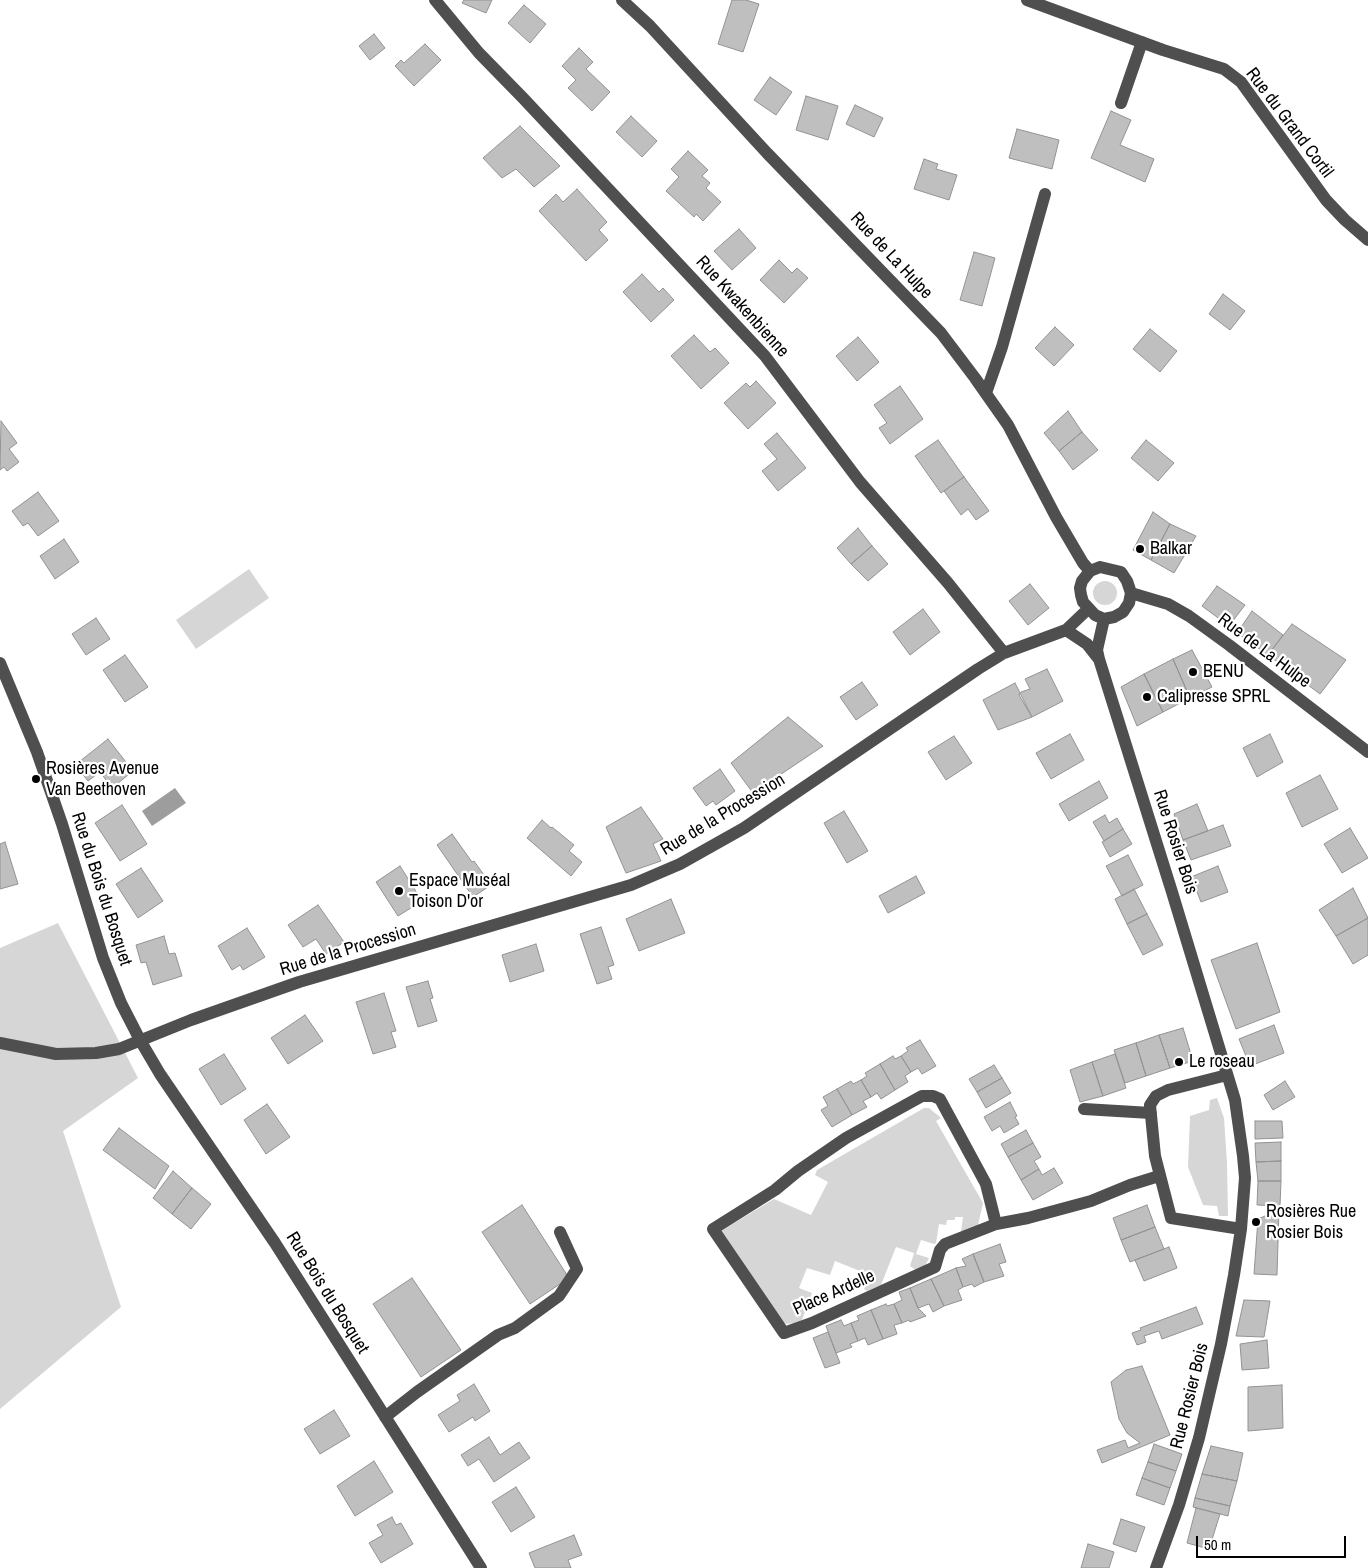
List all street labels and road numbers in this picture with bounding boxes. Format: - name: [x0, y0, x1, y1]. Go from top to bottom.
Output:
- street label: Rue du Grand Cortil: [1241, 64, 1337, 182]
- street label: Rue de La Hulpe: [845, 208, 937, 304]
- street label: Rue Kwakenbienne: [691, 252, 793, 362]
- street label: Rue de La Hulpe: [1213, 609, 1315, 693]
- street label: Rue de la Procession: [657, 769, 789, 861]
- street label: Rue Rosier Bois: [1148, 787, 1202, 897]
- street label: Rue du Bois du Bosquet: [66, 810, 136, 968]
- street label: Rue de la Procession: [277, 919, 419, 981]
- street label: Rue Bois du Bosquet: [281, 1228, 373, 1358]
- street label: Place Ardelle: [790, 1265, 878, 1321]
- street label: Rue Rosier Bois: [1166, 1341, 1214, 1451]

